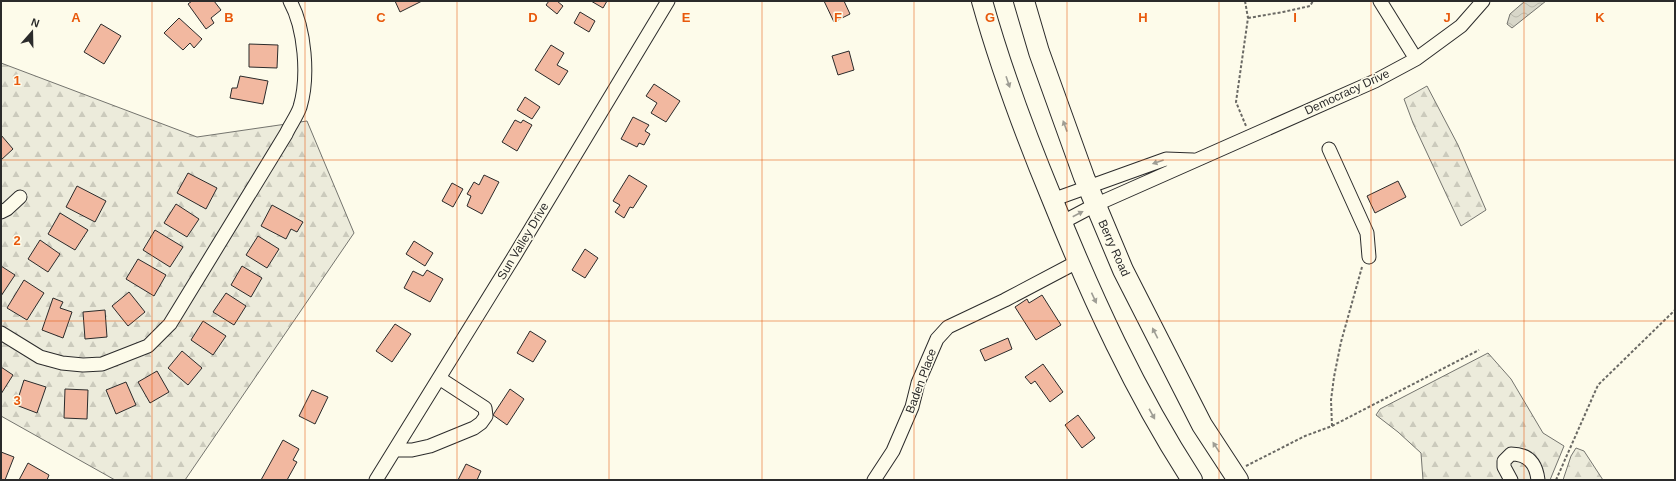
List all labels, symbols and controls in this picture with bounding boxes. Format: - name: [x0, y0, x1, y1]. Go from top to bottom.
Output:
- text: A: [71, 10, 81, 25]
- text: B: [224, 10, 234, 25]
- text: C: [376, 10, 386, 25]
- text: D: [528, 10, 538, 25]
- text: E: [682, 10, 691, 25]
- text: F: [834, 10, 842, 25]
- text: G: [985, 10, 995, 25]
- text: H: [1138, 10, 1148, 25]
- text: I: [1293, 10, 1297, 25]
- text: J: [1443, 10, 1451, 25]
- text: K: [1595, 10, 1605, 25]
- north arrow: [12, 12, 52, 52]
- text: N: [30, 16, 41, 30]
- street label: Democracy Drive: [1302, 66, 1392, 118]
- text: 1: [13, 73, 21, 88]
- one-way arrow: [1006, 77, 1012, 89]
- one-way arrow: [1062, 119, 1068, 131]
- one-way arrow: [1152, 159, 1164, 165]
- street label: Sun Valley Drive: [494, 199, 552, 282]
- one-way arrow: [1073, 210, 1084, 217]
- street label: Berry Road: [1095, 217, 1133, 279]
- text: 2: [13, 233, 21, 248]
- one-way arrow: [1091, 292, 1097, 303]
- one-way arrow: [1152, 327, 1158, 338]
- street label: Baden Place: [903, 346, 939, 415]
- text: 3: [13, 393, 21, 408]
- one-way arrow: [1149, 408, 1156, 420]
- one-way arrow: [1213, 441, 1220, 453]

